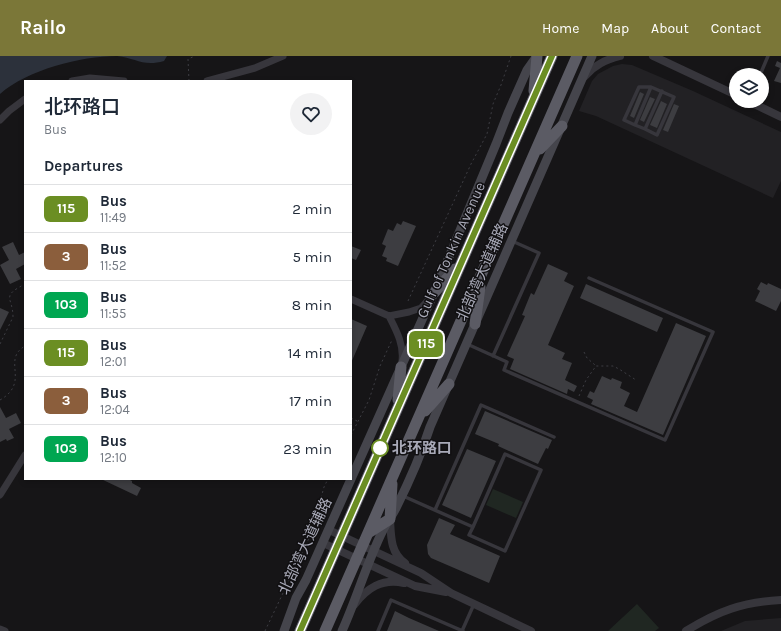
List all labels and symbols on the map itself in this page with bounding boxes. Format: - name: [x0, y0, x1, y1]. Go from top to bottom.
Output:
- street label: Gulf of Tonkin Avenue: [413, 179, 489, 321]
- street label: 北部湾大道辅路: [452, 220, 512, 324]
- line badge: 115: [403, 331, 449, 357]
- marker: 北环路口: [371, 439, 389, 457]
- place label: 北环路口: [392, 439, 452, 457]
- street label: 北部湾大道辅路: [275, 495, 335, 597]

